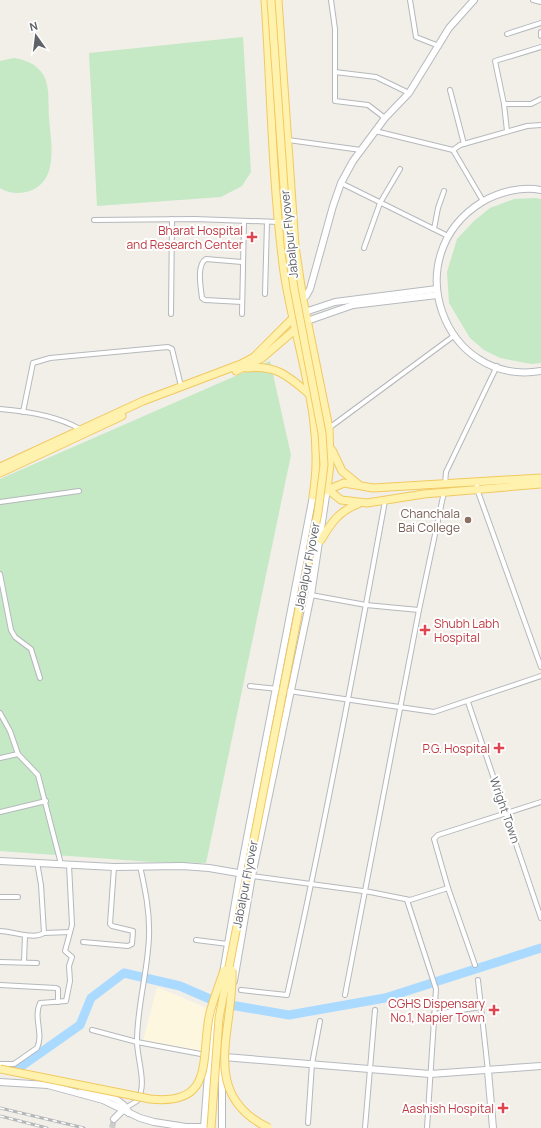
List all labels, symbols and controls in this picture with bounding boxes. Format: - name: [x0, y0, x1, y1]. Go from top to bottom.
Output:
- north arrow: [16, 16, 56, 56]
- text: N: [28, 18, 39, 34]
- street label: Jabalpur Flyover: [276, 188, 302, 279]
- place label: Bharat Hospital and Research Center: [126, 222, 244, 253]
- marker: Bharat Hospital and Research Center: [246, 231, 258, 243]
- place label: Chanchala Bai College: [398, 505, 460, 536]
- marker: Chanchala Bai College: [463, 515, 473, 525]
- street label: Jabalpur Flyover: [290, 520, 324, 611]
- place label: Shubh Labh Hospital: [434, 615, 499, 646]
- marker: Shubh Labh Hospital: [419, 624, 431, 636]
- place label: P.G. Hospital: [423, 740, 490, 757]
- marker: P.G. Hospital: [493, 742, 505, 754]
- street label: Wright Town: [486, 775, 524, 845]
- street label: Jabalpur Flyover: [228, 838, 262, 929]
- place label: CGHS Dispensary No.1, Napier Town: [388, 995, 486, 1026]
- marker: CGHS Dispensary No.1, Napier Town: [488, 1004, 500, 1016]
- place label: Aashish Hospital: [402, 1100, 494, 1117]
- marker: Aashish Hospital: [497, 1102, 509, 1114]

